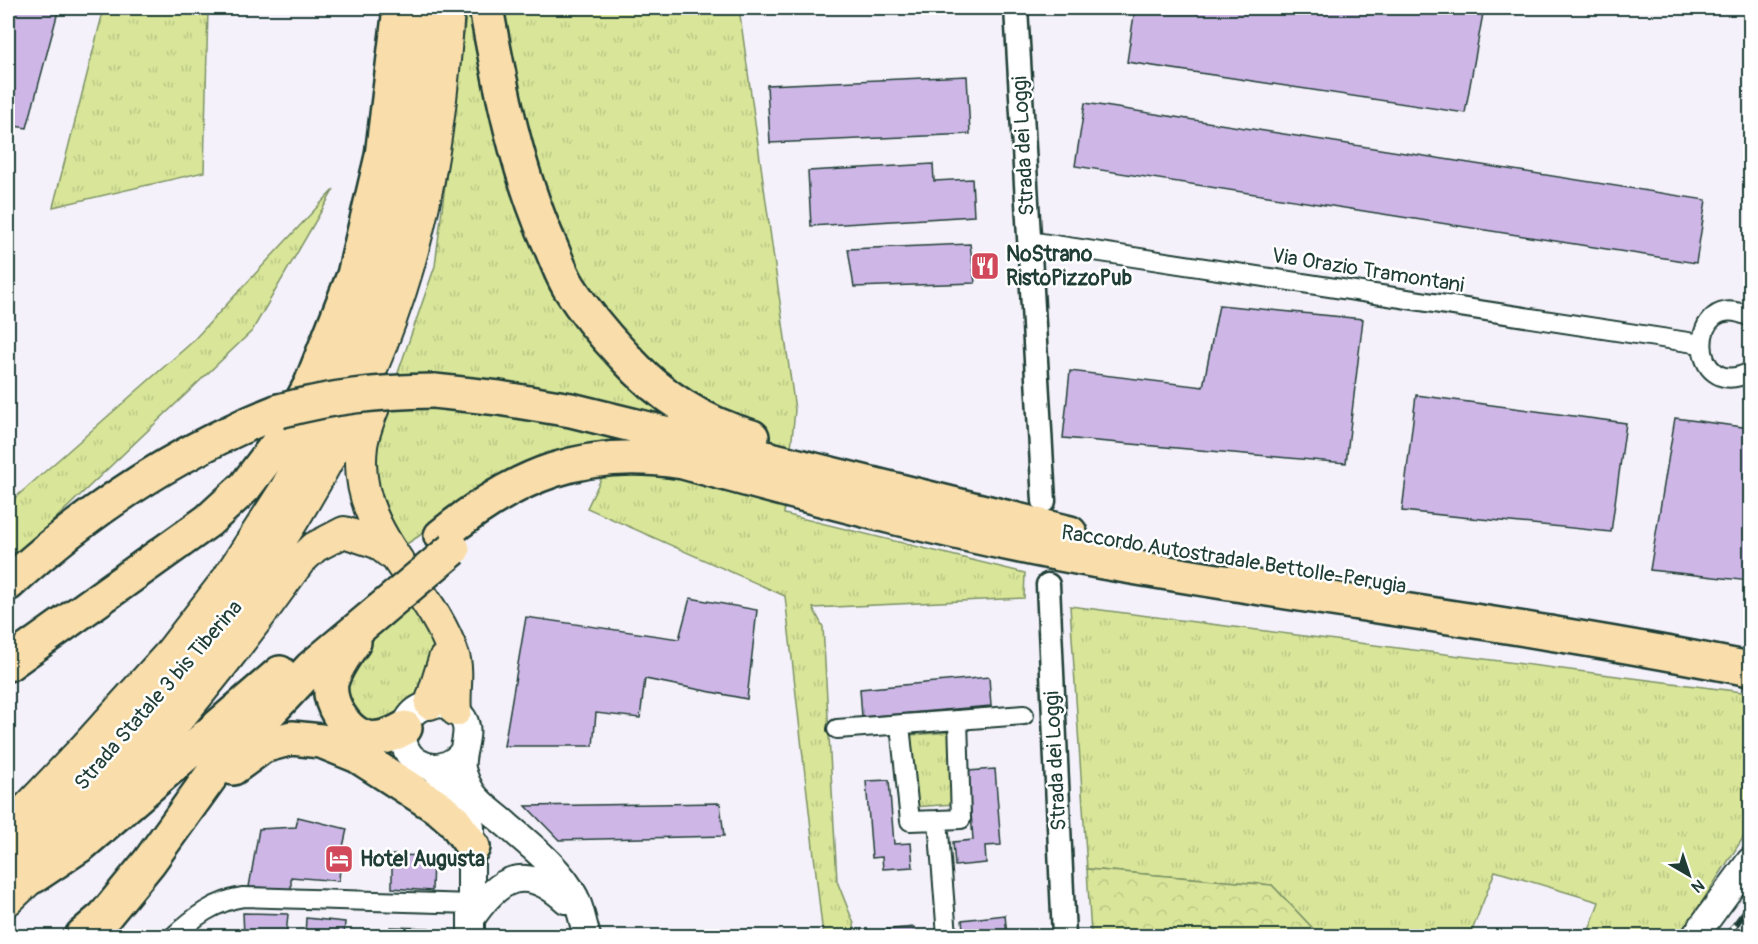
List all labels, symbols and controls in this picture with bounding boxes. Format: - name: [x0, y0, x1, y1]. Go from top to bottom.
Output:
- street label: Strada dei Loggi: [1006, 75, 1041, 216]
- place label: NoStrano RistoPizzoPub: [1006, 241, 1132, 292]
- street label: Via Orazio Tramontani: [1270, 242, 1466, 299]
- restaurant icon: NoStrano RistoPizzoPub: [969, 250, 1001, 282]
- street label: Raccordo Autostradale Bettolle-Perugia: [1060, 519, 1408, 600]
- street label: Strada Statale 3 bis Tiberina: [68, 595, 248, 796]
- street label: Strada dei Loggi: [1038, 690, 1073, 831]
- hotel icon: Hotel Augusta: [323, 843, 355, 875]
- north arrow: [1659, 845, 1719, 905]
- place label: Hotel Augusta: [360, 846, 485, 873]
- text: N: [1687, 875, 1708, 897]

